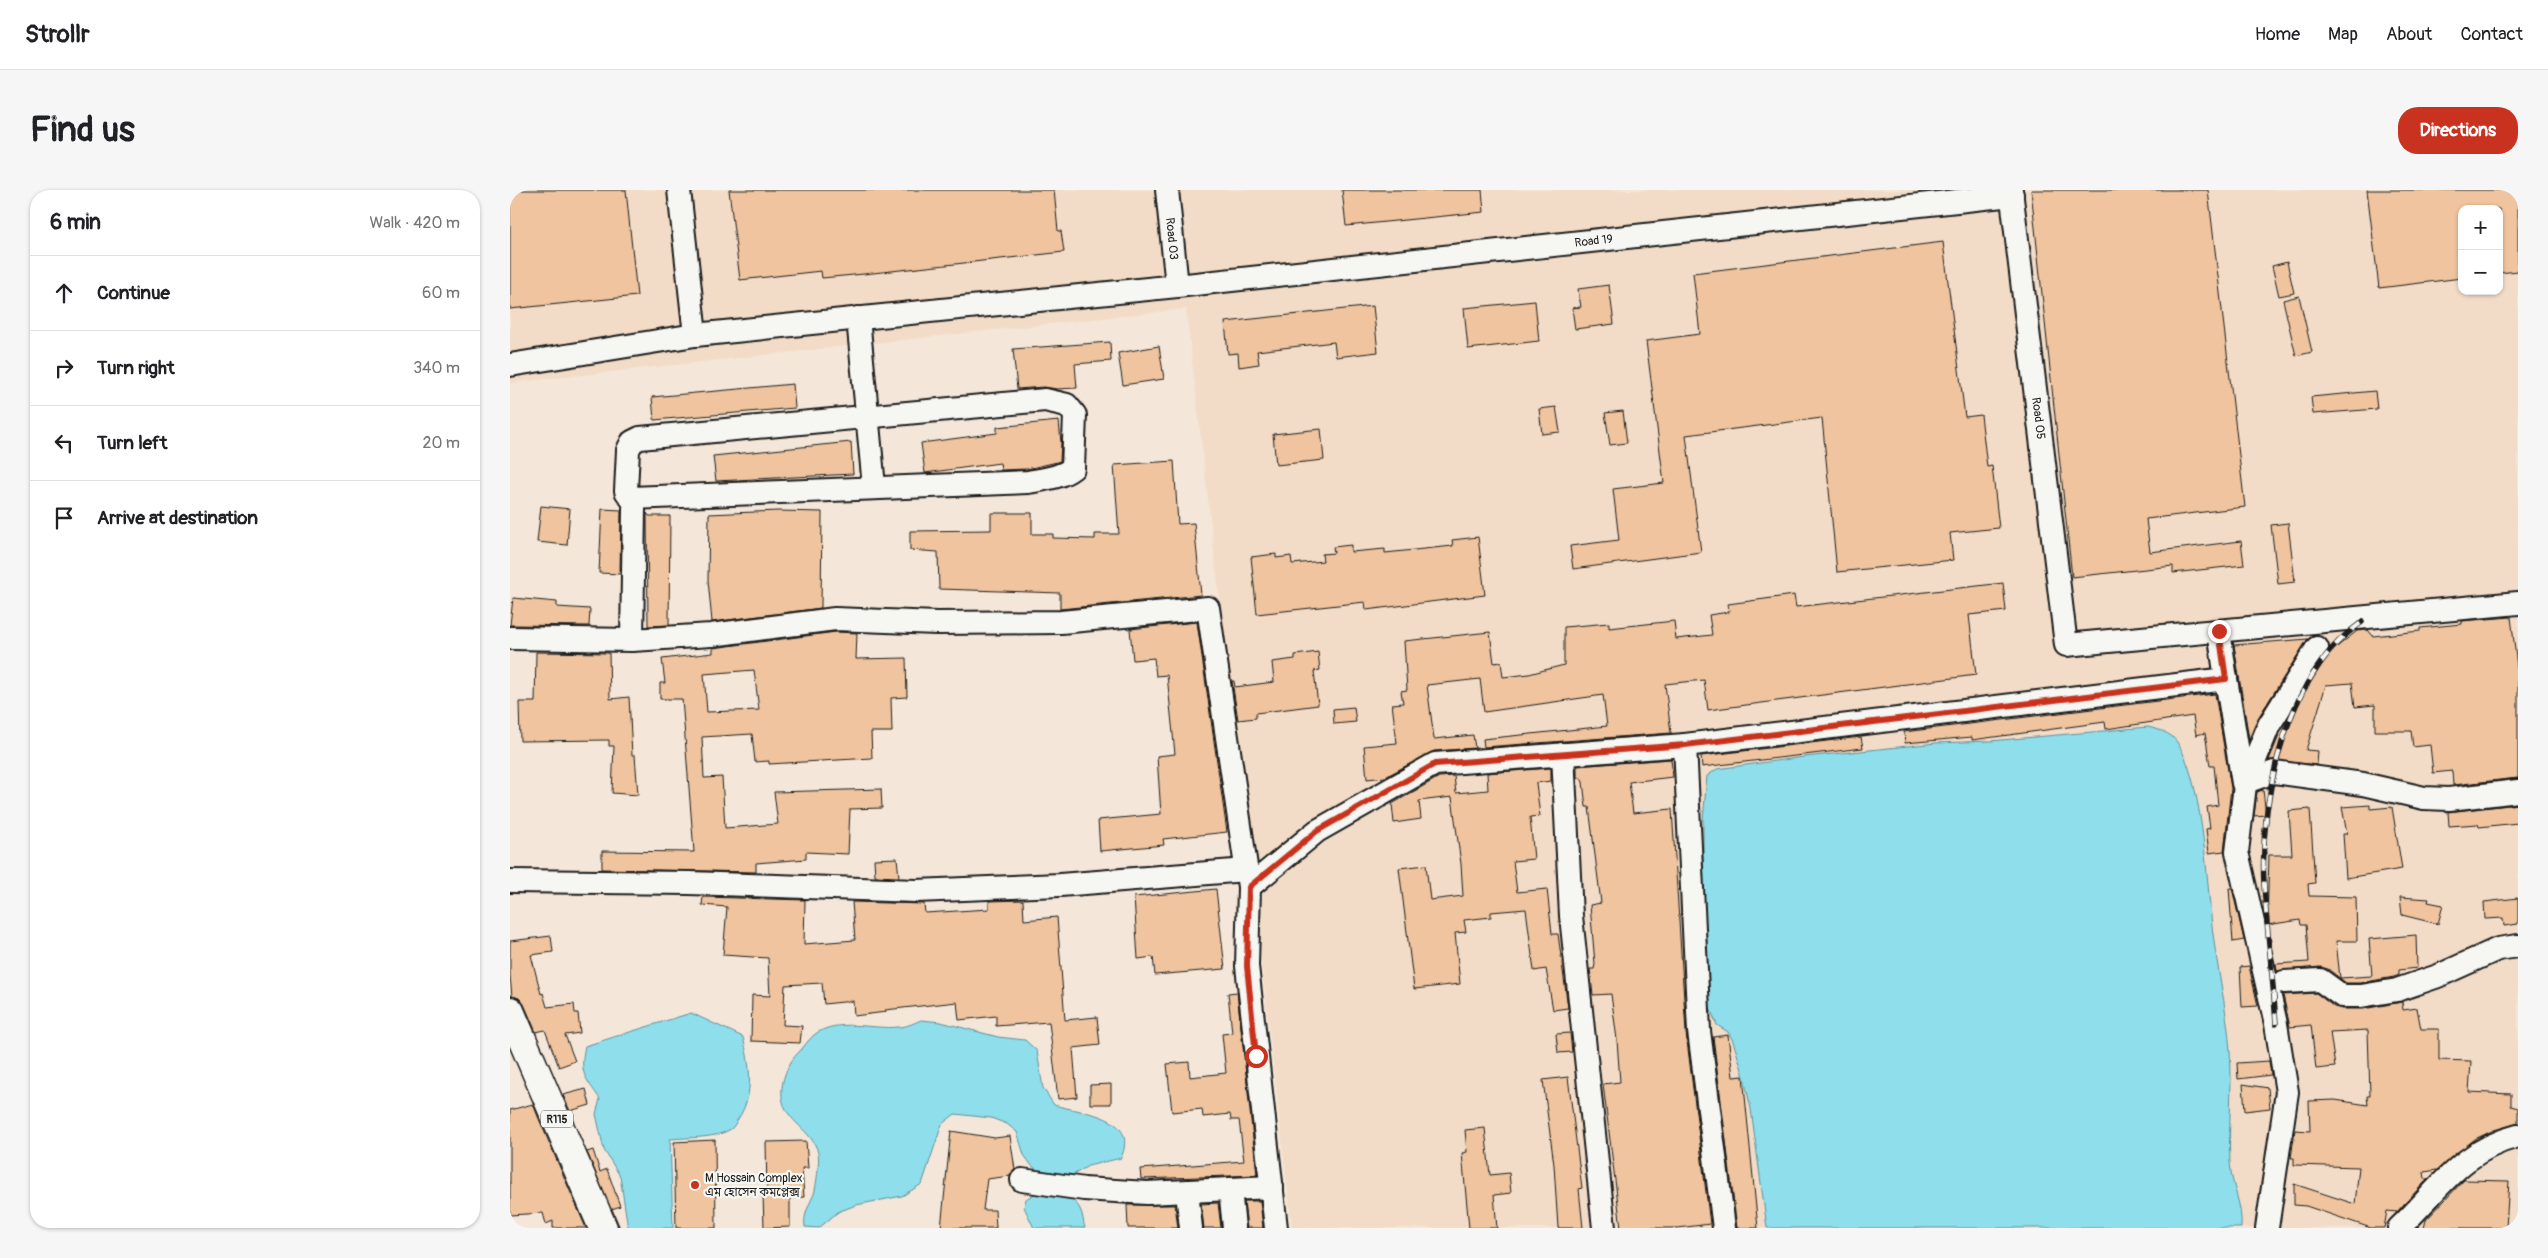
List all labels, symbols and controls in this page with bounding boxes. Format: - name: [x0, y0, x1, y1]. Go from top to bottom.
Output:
- text: Strollr: [25, 20, 90, 49]
- text: Home: [2255, 23, 2300, 46]
- text: Map: [2328, 23, 2358, 46]
- text: About: [2386, 23, 2432, 46]
- text: Contact: [2460, 23, 2523, 46]
- button: Directions: [2398, 107, 2518, 154]
- text: Find us: [30, 108, 135, 152]
- map controls: [2458, 205, 2503, 295]
- button: +: [2458, 205, 2503, 250]
- text: 6 min: [50, 209, 101, 236]
- text: Walk · 420 m: [369, 213, 460, 233]
- street label: Road 03: [1162, 217, 1181, 261]
- street label: Road 19: [1574, 232, 1614, 251]
- button: −: [2458, 250, 2503, 295]
- icon: ahead: [50, 279, 78, 307]
- text: Continue: [97, 281, 170, 305]
- text: 60 m: [422, 283, 460, 303]
- icon: right: [50, 354, 78, 382]
- text: Turn right: [97, 356, 175, 380]
- text: 340 m: [413, 358, 460, 378]
- street label: Road 05: [2028, 397, 2048, 440]
- icon: left: [50, 429, 78, 457]
- text: Turn left: [97, 431, 167, 455]
- text: 20 m: [422, 433, 460, 453]
- icon: arrive: [50, 504, 78, 532]
- text: Arrive at destination: [97, 506, 258, 530]
- route end: [2208, 620, 2231, 643]
- route start: [1245, 1045, 1268, 1068]
- road number: R115: [541, 1111, 573, 1128]
- place label: M Hossain Complex এম হোসেন কমপ্লেক্স: [705, 1171, 803, 1200]
- marker: M Hossain Complex এম হোসেন কমপ্লেক্স: [689, 1179, 701, 1191]

